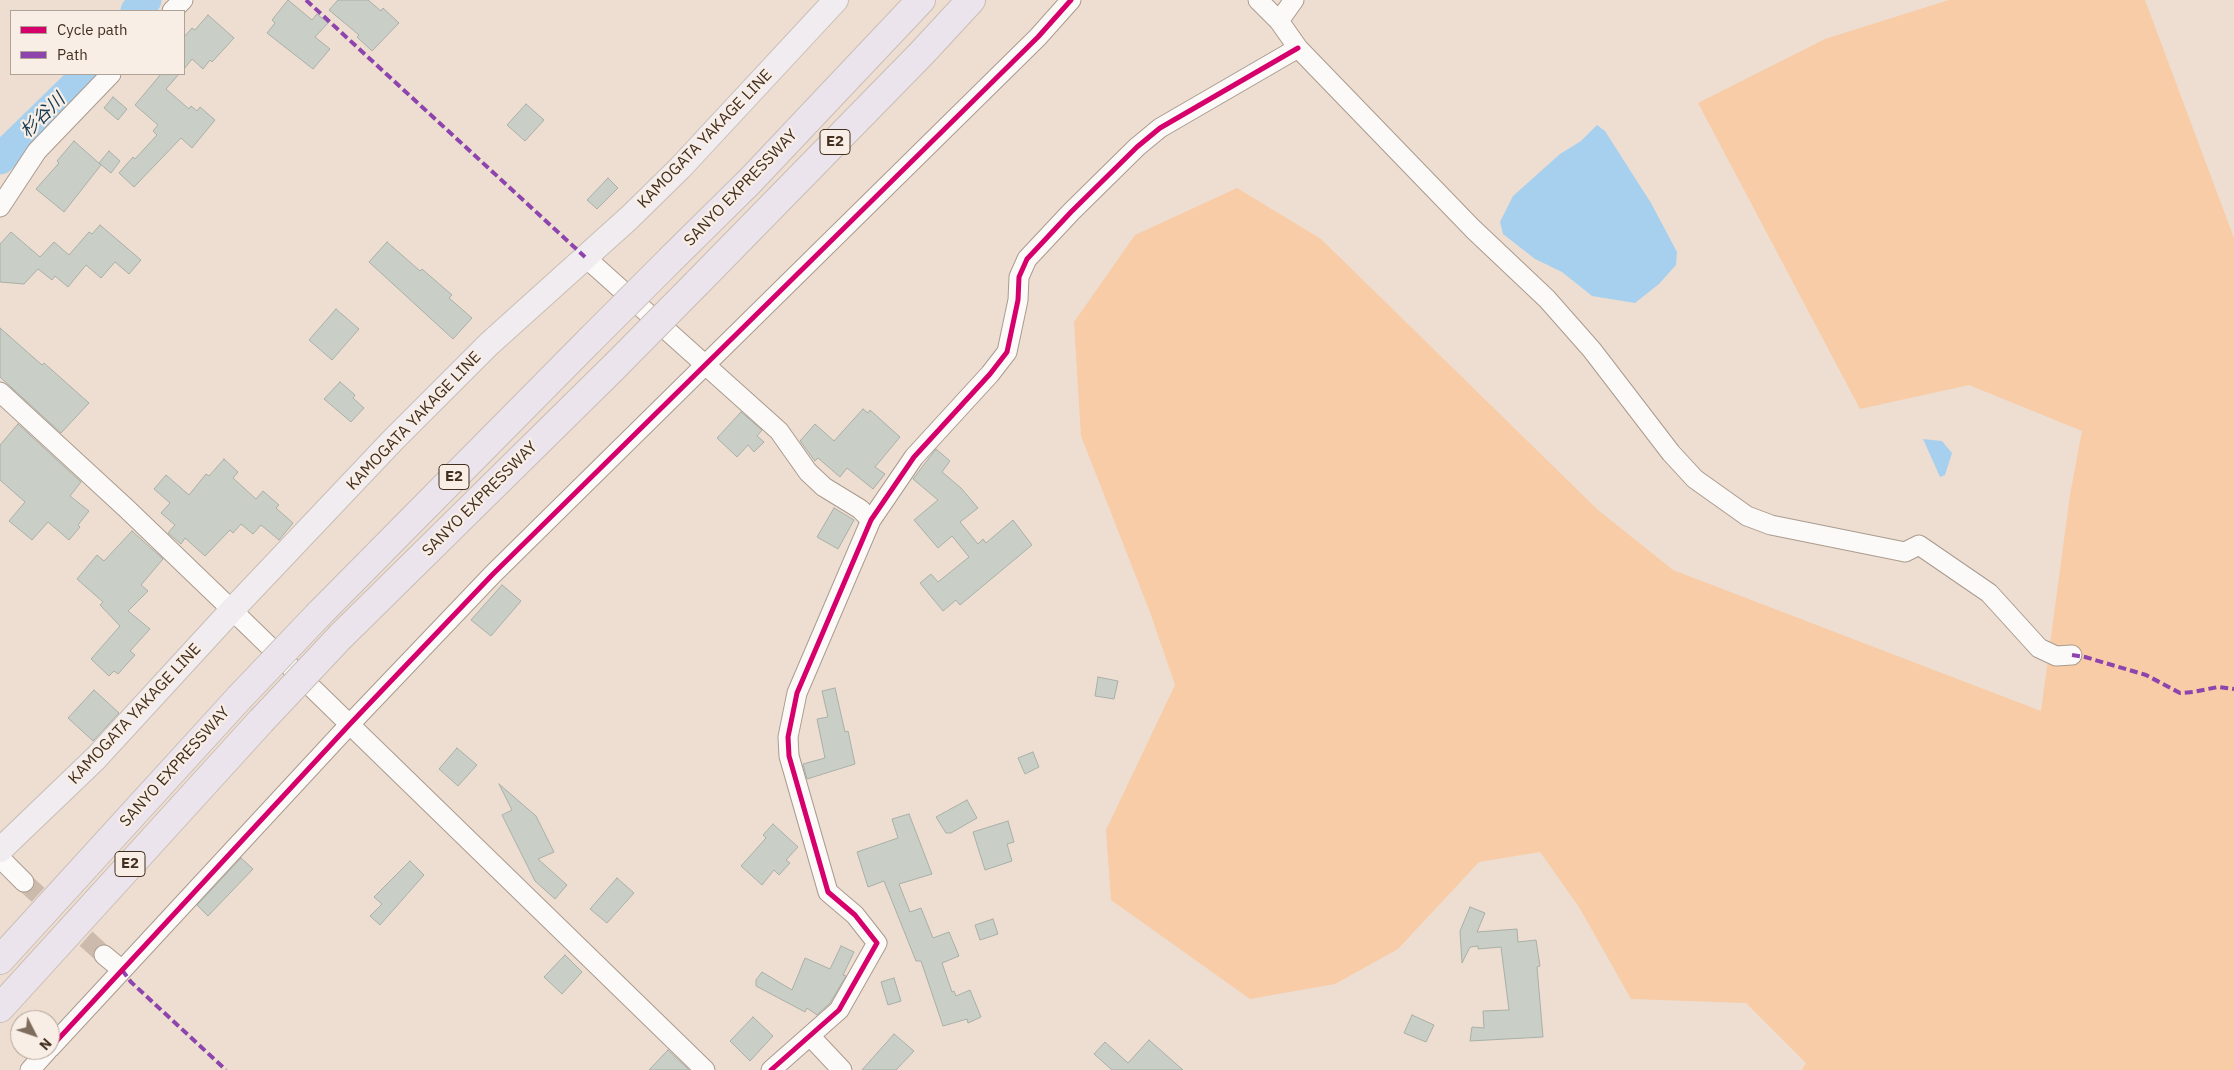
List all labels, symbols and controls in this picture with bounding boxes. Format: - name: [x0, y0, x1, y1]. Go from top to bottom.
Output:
- legend: [10, 10, 185, 75]
- text: Cycle path: [57, 20, 128, 39]
- text: Path: [57, 45, 88, 64]
- street label: KAMOGATA YAKAGE LINE: [634, 66, 776, 212]
- water label: 杉谷川: [16, 89, 70, 143]
- street label: SANYO EXPRESSWAY: [680, 126, 802, 250]
- road number: E2: [820, 130, 850, 154]
- street label: KAMOGATA YAKAGE LINE: [343, 348, 485, 494]
- street label: SANYO EXPRESSWAY: [418, 437, 542, 561]
- road number: E2: [439, 464, 469, 490]
- street label: KAMOGATA YAKAGE LINE: [65, 640, 205, 788]
- street label: SANYO EXPRESSWAY: [116, 703, 234, 831]
- road number: E2: [115, 852, 145, 876]
- north arrow: [10, 1010, 60, 1060]
- text: N: [35, 1034, 56, 1054]

